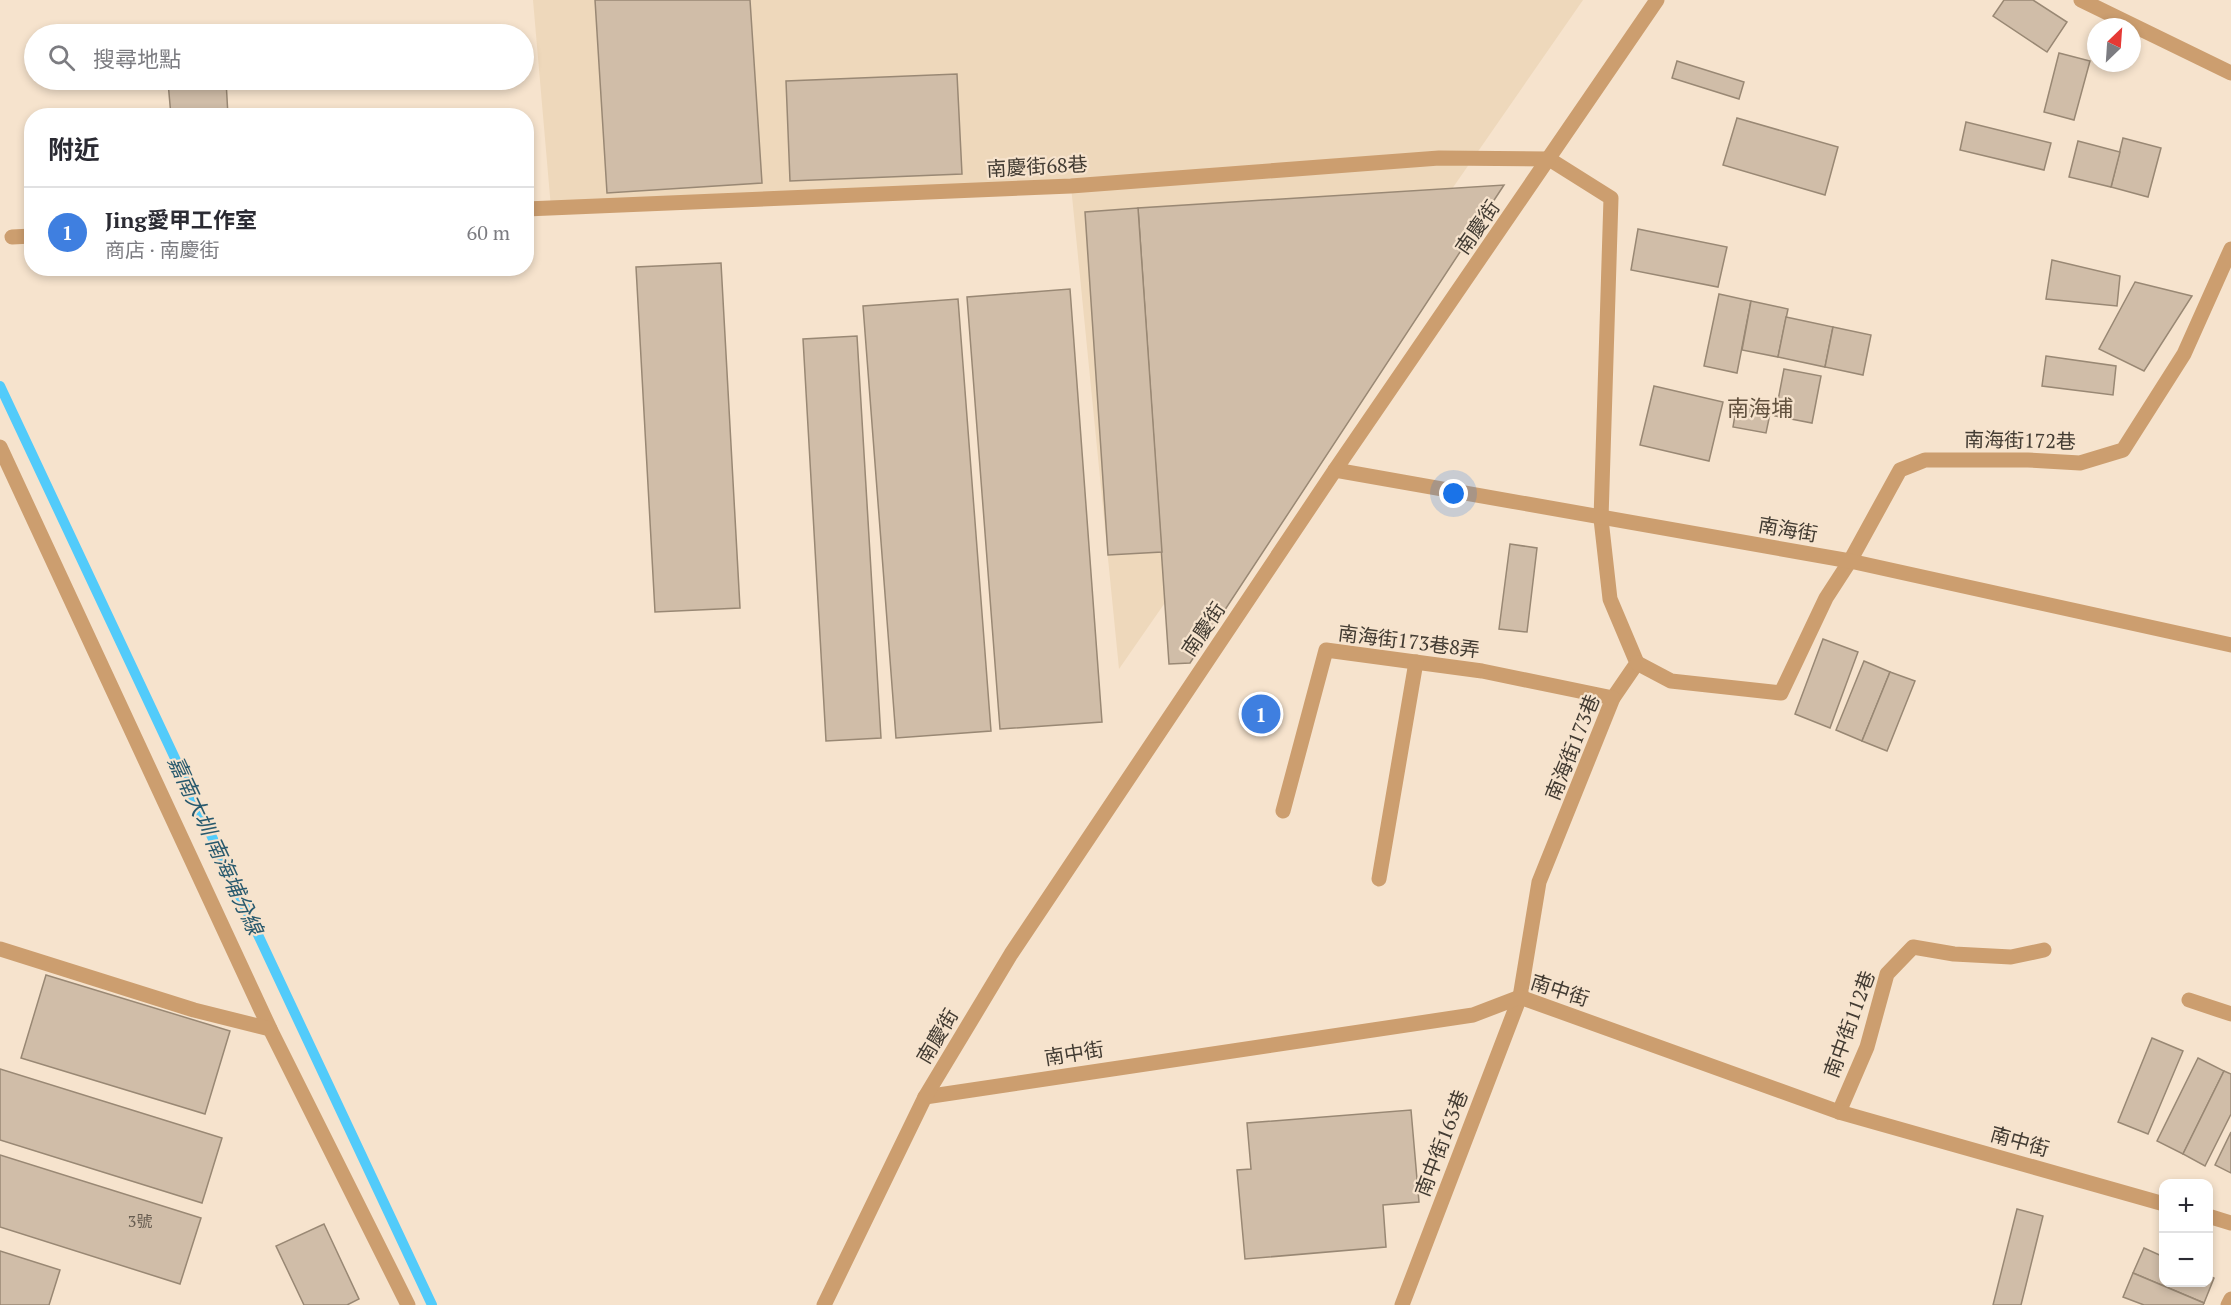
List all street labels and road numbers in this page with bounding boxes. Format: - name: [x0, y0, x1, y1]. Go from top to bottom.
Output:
- street label: 南慶街68巷: [986, 150, 1088, 182]
- street label: 南慶街: [1449, 195, 1505, 259]
- street label: 南海街172巷: [1964, 426, 2076, 454]
- street label: 南海街: [1756, 510, 1820, 548]
- street label: 南慶街: [1175, 597, 1231, 661]
- street label: 南海街173巷8弄: [1337, 619, 1481, 663]
- street label: 南海街173巷: [1539, 690, 1605, 804]
- street label: 南中街112巷: [1817, 967, 1881, 1081]
- street label: 南中街: [1527, 968, 1593, 1012]
- street label: 南慶街: [910, 1003, 964, 1069]
- street label: 南中街: [1042, 1035, 1106, 1071]
- street label: 南中街163巷: [1408, 1086, 1474, 1200]
- street label: 南中街: [1987, 1120, 2053, 1162]

